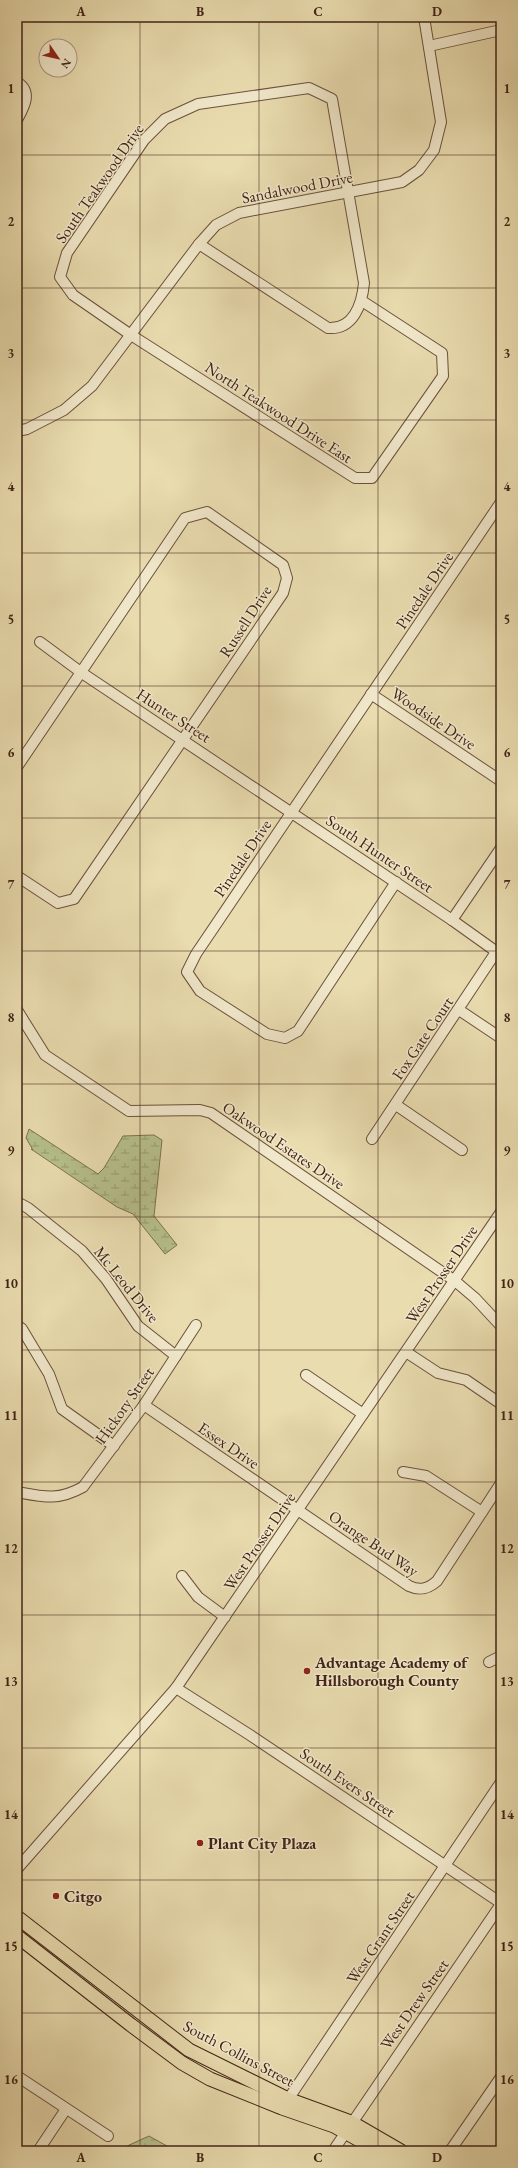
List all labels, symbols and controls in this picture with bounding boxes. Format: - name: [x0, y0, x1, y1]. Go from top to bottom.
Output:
- text: A: [75, 3, 86, 20]
- text: B: [196, 3, 204, 20]
- text: C: [313, 3, 323, 20]
- text: D: [432, 3, 442, 20]
- north arrow: [38, 38, 78, 78]
- text: N: [58, 56, 75, 71]
- text: 1: [8, 80, 15, 97]
- text: 1: [504, 80, 511, 97]
- street label: South Teakwood Drive: [50, 119, 149, 247]
- street label: Sandalwood Drive: [240, 166, 354, 209]
- text: 2: [8, 213, 15, 230]
- text: 2: [504, 213, 511, 230]
- text: 3: [8, 345, 15, 362]
- text: 3: [504, 345, 511, 362]
- street label: North Teakwood Drive East: [201, 357, 357, 468]
- text: 4: [8, 478, 15, 495]
- text: 4: [504, 478, 511, 495]
- street label: Pinedale Drive: [391, 547, 458, 633]
- street label: Russell Drive: [214, 581, 276, 661]
- text: 5: [8, 611, 14, 628]
- text: 5: [504, 611, 510, 628]
- street label: Woodside Drive: [387, 682, 480, 754]
- street label: Hunter Street: [132, 684, 215, 747]
- text: 6: [8, 744, 15, 761]
- text: 6: [504, 744, 511, 761]
- street label: South Hunter Street: [322, 810, 437, 897]
- street label: Pinedale Drive: [209, 815, 276, 901]
- text: 7: [8, 876, 15, 893]
- text: 7: [504, 876, 511, 893]
- street label: Fox Gate Court: [387, 993, 458, 1084]
- text: 8: [8, 1009, 15, 1026]
- text: 8: [504, 1009, 511, 1026]
- street label: Oakwood Estates Drive: [218, 1097, 349, 1194]
- text: 9: [8, 1142, 15, 1159]
- text: 9: [504, 1142, 511, 1159]
- street label: West Prosser Drive: [401, 1221, 482, 1327]
- street label: Mc Leod Drive: [89, 1242, 164, 1327]
- text: 10: [4, 1275, 18, 1292]
- text: 10: [500, 1275, 514, 1292]
- street label: Hickory Street: [90, 1363, 159, 1448]
- text: 11: [4, 1407, 18, 1424]
- text: 11: [500, 1407, 514, 1424]
- street label: Essex Drive: [194, 1417, 263, 1474]
- street label: West Prosser Drive: [219, 1488, 300, 1594]
- street label: Orange Bud Way: [325, 1506, 424, 1582]
- text: 12: [4, 1540, 18, 1557]
- text: 12: [500, 1540, 514, 1557]
- place label: Advantage Academy of Hillsborough County: [314, 1652, 469, 1691]
- marker: Advantage Academy of Hillsborough County: [302, 1666, 312, 1676]
- text: 13: [4, 1673, 18, 1690]
- text: 13: [500, 1673, 514, 1690]
- street label: South Evers Street: [296, 1743, 399, 1822]
- text: 14: [4, 1806, 18, 1823]
- text: 14: [500, 1806, 514, 1823]
- place label: Plant City Plaza: [208, 1833, 317, 1854]
- marker: Plant City Plaza: [195, 1838, 205, 1848]
- place label: Citgo: [64, 1886, 102, 1907]
- street label: West Grant Street: [342, 1887, 419, 1988]
- marker: Citgo: [51, 1891, 61, 1901]
- text: 15: [4, 1938, 18, 1955]
- text: 15: [500, 1938, 514, 1955]
- street label: West Drew Street: [376, 1955, 453, 2054]
- street label: South Collins Street: [180, 2015, 298, 2092]
- text: 16: [4, 2071, 18, 2088]
- text: 16: [500, 2071, 514, 2088]
- text: A: [75, 2149, 86, 2166]
- text: B: [196, 2149, 204, 2166]
- text: C: [313, 2149, 323, 2166]
- text: D: [432, 2149, 442, 2166]

